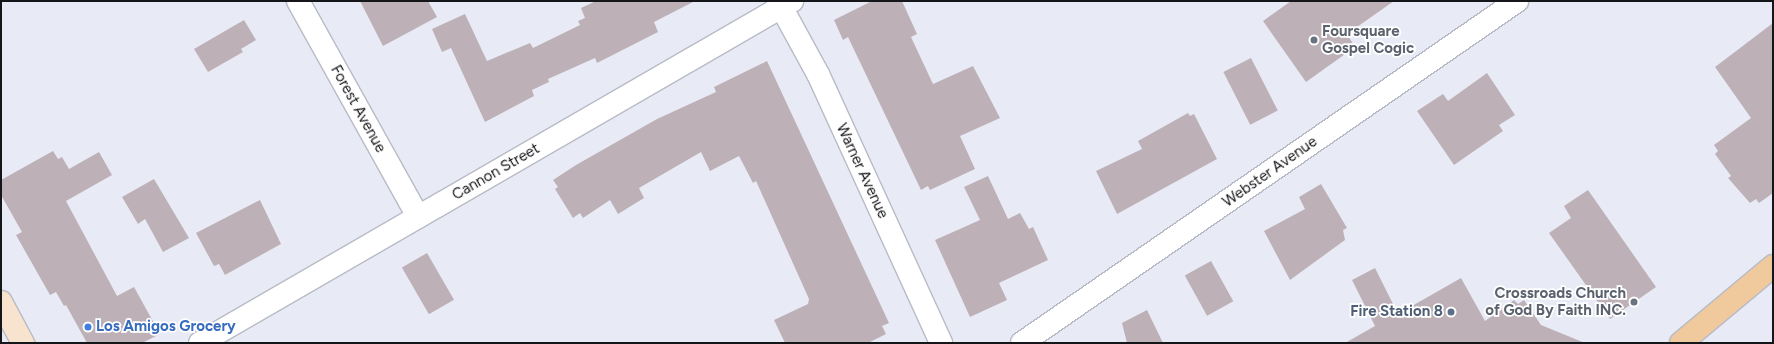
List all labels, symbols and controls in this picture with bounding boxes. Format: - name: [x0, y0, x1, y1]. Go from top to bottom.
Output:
- place label: Foursquare Gospel Cogic: [1322, 22, 1414, 57]
- marker: Foursquare Gospel Cogic: [1309, 35, 1319, 45]
- street label: Forest Avenue: [327, 62, 389, 156]
- street label: Warner Avenue: [832, 121, 892, 221]
- street label: Webster Avenue: [1219, 133, 1321, 211]
- street label: Cannon Street: [449, 140, 543, 204]
- place label: Crossroads Church of God By Faith INC.: [1485, 284, 1626, 319]
- marker: Crossroads Church of God By Faith INC.: [1629, 297, 1639, 307]
- place label: Fire Station 8: [1350, 303, 1443, 321]
- marker: Fire Station 8: [1446, 307, 1456, 317]
- place label: Los Amigos Grocery: [96, 318, 236, 336]
- marker: Los Amigos Grocery: [83, 322, 93, 332]

